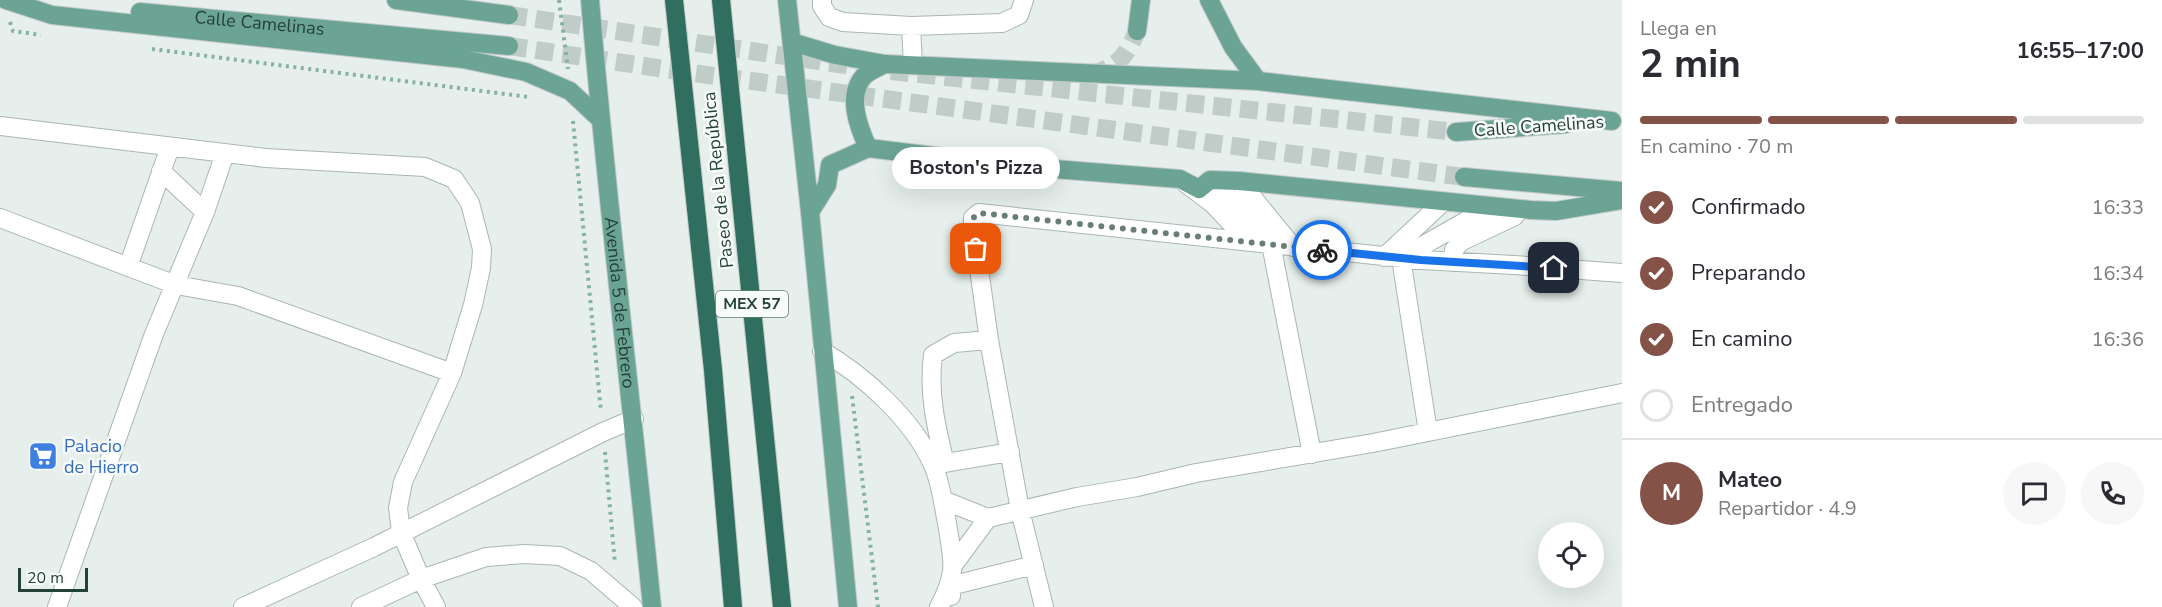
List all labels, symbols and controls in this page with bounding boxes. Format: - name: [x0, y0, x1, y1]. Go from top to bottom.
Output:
- street label: Calle Camelinas: [193, 5, 326, 41]
- text: Llega en: [1640, 15, 1717, 42]
- text: 16:55–17:00: [2016, 36, 2144, 66]
- text: 2 min: [1640, 38, 1741, 91]
- street label: Paseo de la República: [697, 91, 739, 269]
- street label: Calle Camelinas: [1473, 109, 1605, 143]
- text: En camino · 70 m: [1640, 133, 1793, 160]
- callout: Boston's Pizza: [892, 147, 1060, 189]
- text: Boston's Pizza: [909, 154, 1043, 181]
- icon: check: [1640, 191, 1673, 224]
- text: Confirmado: [1691, 192, 1806, 222]
- text: 16:33: [2091, 194, 2144, 221]
- street label: Avenida 5 de Febrero: [599, 216, 641, 390]
- courier: [1292, 220, 1352, 280]
- pin: [950, 223, 1001, 274]
- icon: bag: [959, 232, 992, 265]
- icon: bike: [1306, 234, 1339, 267]
- pin: [1528, 242, 1579, 293]
- icon: home: [1537, 251, 1570, 284]
- icon: check: [1640, 257, 1673, 290]
- text: Preparando: [1691, 258, 1806, 288]
- text: 16:34: [2091, 260, 2144, 287]
- road number: MEX 57: [716, 291, 788, 317]
- icon: check: [1640, 323, 1673, 356]
- text: En camino: [1691, 324, 1792, 354]
- text: 16:36: [2091, 326, 2144, 353]
- text: Entregado: [1691, 390, 1793, 420]
- place label: Palacio de Hierro: [64, 434, 139, 479]
- supermarket icon: Palacio de Hierro: [27, 440, 59, 472]
- button: chat: [2003, 462, 2066, 525]
- button: phone: [2081, 462, 2144, 525]
- text: Mateo: [1718, 465, 1782, 495]
- text: M: [1662, 478, 1681, 508]
- text: Repartidor · 4.9: [1718, 495, 1857, 522]
- map controls: [1538, 522, 1604, 588]
- button: locate: [1538, 522, 1604, 588]
- scale bar: [18, 565, 88, 592]
- text: 20 m: [27, 567, 64, 589]

